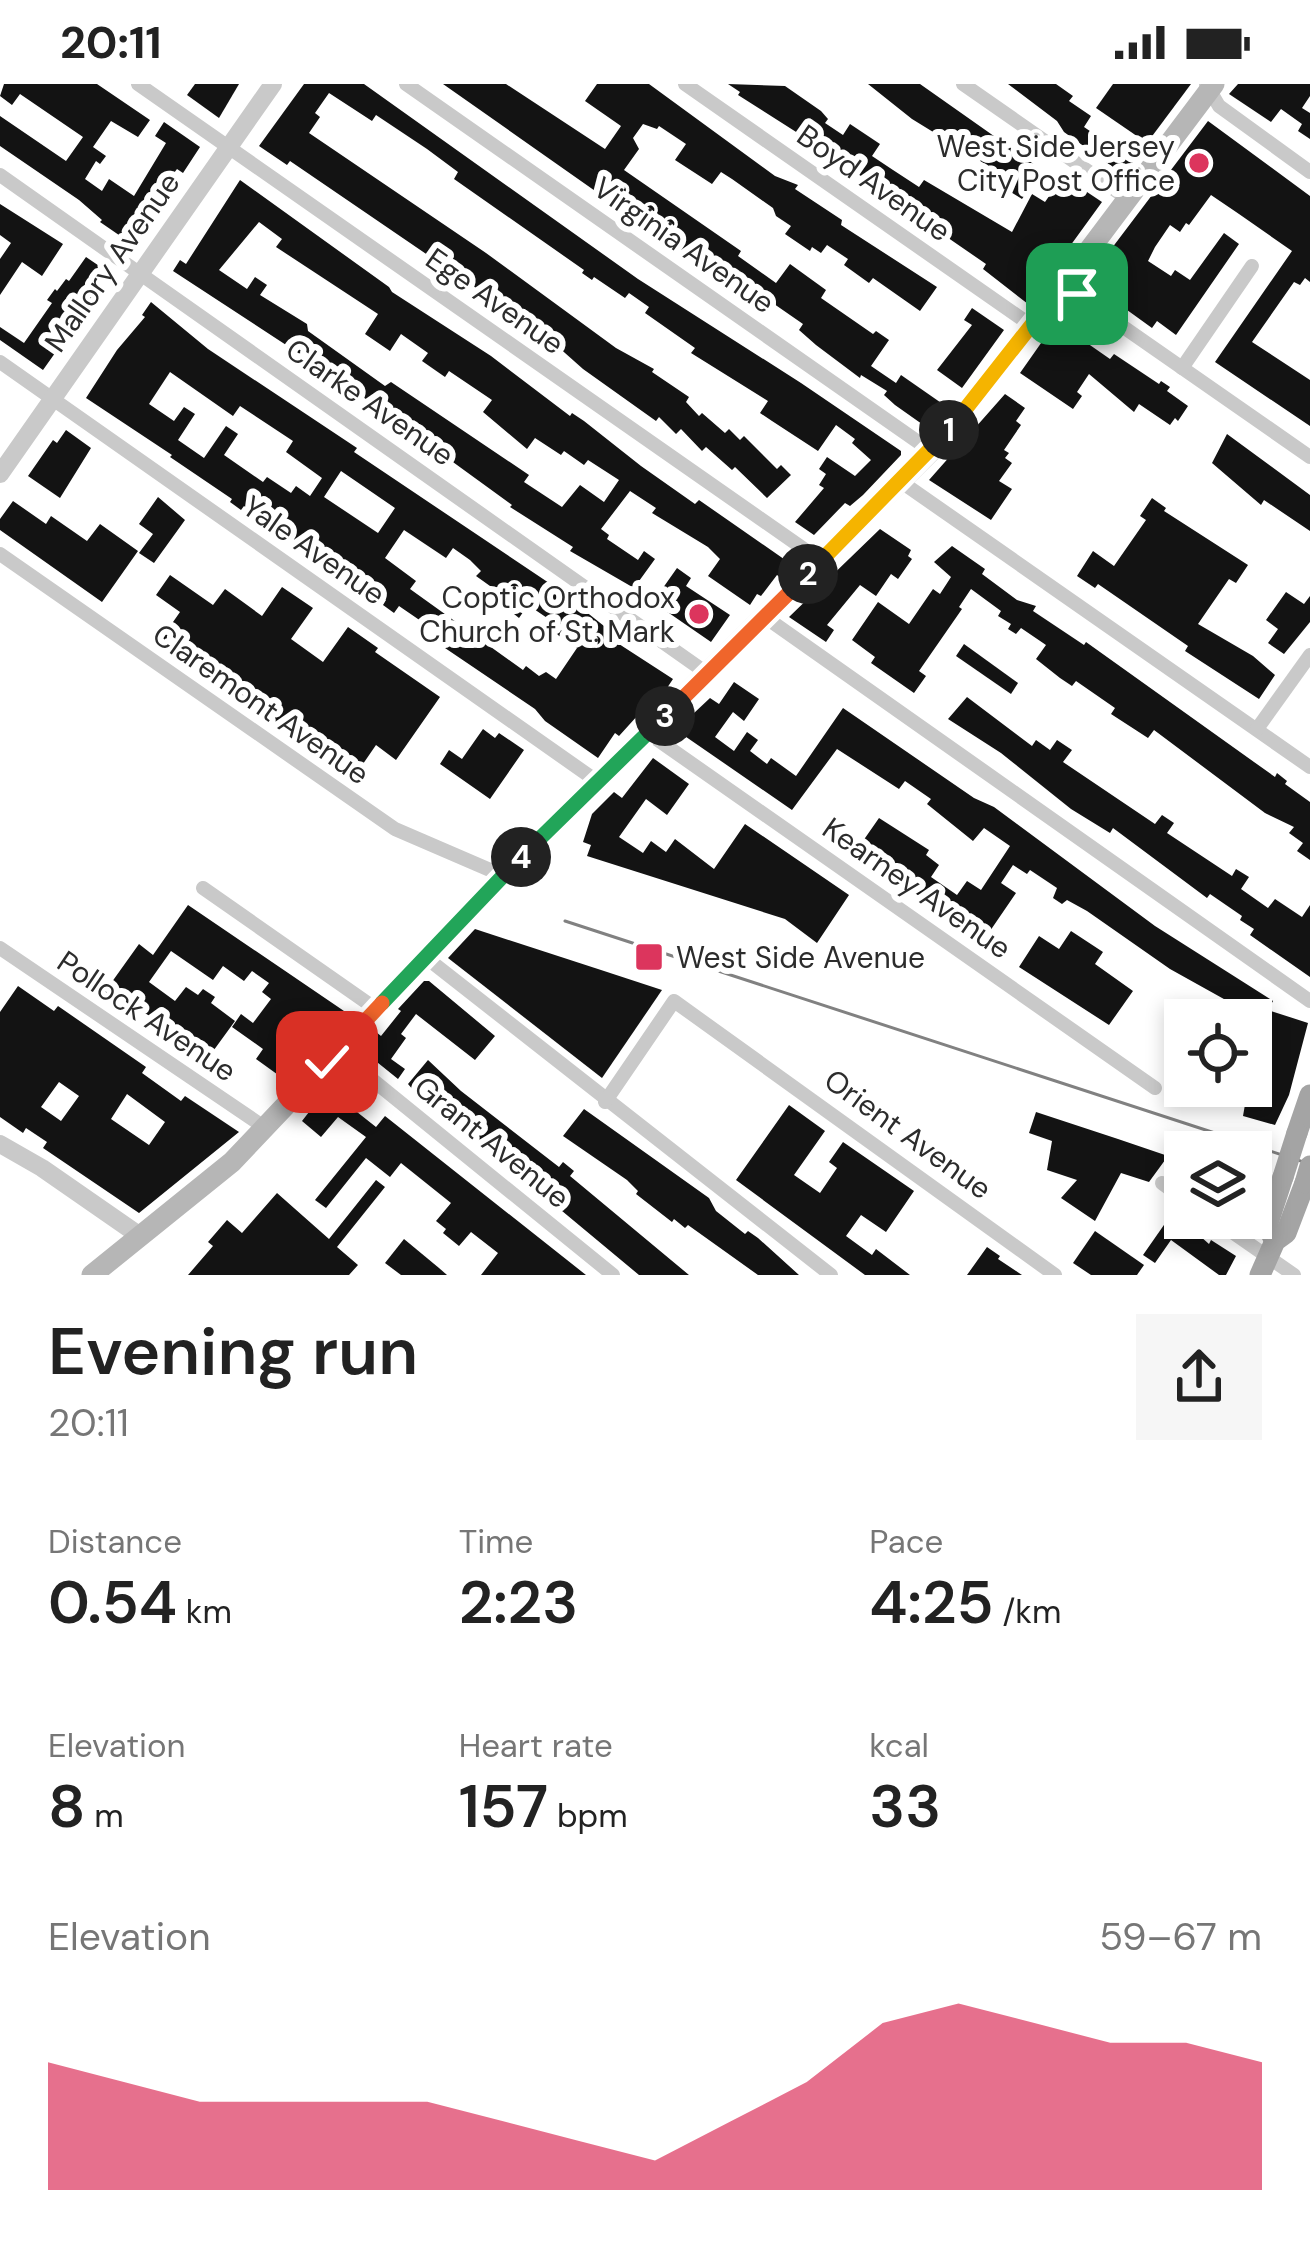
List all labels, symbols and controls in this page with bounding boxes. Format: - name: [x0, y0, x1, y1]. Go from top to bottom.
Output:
- text: 20:11: [60, 13, 162, 72]
- street label: Boyd Avenue: [790, 116, 958, 250]
- place label: West Side Jersey City Post Office: [937, 127, 1175, 200]
- marker: West Side Jersey City Post Office: [1186, 150, 1212, 176]
- street label: Mallory Avenue: [36, 165, 188, 359]
- street label: Virginia Avenue: [586, 168, 782, 322]
- street label: Ege Avenue: [418, 239, 572, 363]
- pin: [1026, 243, 1128, 345]
- icon: arrive: [1044, 261, 1110, 327]
- street label: Clarke Avenue: [278, 330, 462, 474]
- pin: 1: [919, 400, 979, 460]
- text: 1: [943, 408, 955, 451]
- street label: Yale Avenue: [235, 487, 393, 613]
- pin: 2: [778, 544, 838, 604]
- text: 2: [798, 552, 818, 595]
- place label: Coptic Orthodox Church of St. Mark: [419, 578, 675, 651]
- marker: Coptic Orthodox Church of St. Mark: [686, 601, 712, 627]
- street label: Claremont Avenue: [145, 615, 377, 793]
- pin: 3: [635, 686, 695, 746]
- text: 3: [655, 694, 675, 737]
- street label: Kearney Avenue: [815, 809, 1019, 967]
- pin: 4: [491, 827, 551, 887]
- text: 4: [510, 835, 532, 878]
- place label: West Side Avenue: [676, 938, 925, 977]
- marker: West Side Avenue: [633, 941, 665, 973]
- street label: Pollock Avenue: [50, 942, 244, 1090]
- map controls: [1164, 999, 1272, 1239]
- button: locate: [1164, 999, 1272, 1107]
- pin: [276, 1011, 378, 1113]
- icon: check: [294, 1029, 360, 1095]
- street label: Orient Avenue: [817, 1060, 999, 1208]
- street label: Grant Avenue: [406, 1067, 578, 1217]
- button: layers: [1164, 1131, 1272, 1239]
- text: Evening run: [48, 1309, 418, 1394]
- button: share: [1136, 1314, 1262, 1440]
- text: 20:11: [48, 1397, 129, 1448]
- text: Distance: [48, 1520, 182, 1563]
- text: Time: [459, 1520, 533, 1563]
- text: Pace: [869, 1520, 943, 1563]
- text: 0.54: [48, 1563, 177, 1642]
- text: 2:23: [459, 1563, 578, 1642]
- text: 4:25: [869, 1563, 994, 1642]
- text: km: [177, 1590, 232, 1633]
- text: /km: [994, 1590, 1061, 1633]
- text: Elevation: [48, 1724, 186, 1767]
- text: Heart rate: [459, 1724, 613, 1767]
- text: kcal: [869, 1724, 929, 1767]
- text: 8: [48, 1767, 86, 1846]
- text: 157: [459, 1767, 548, 1846]
- text: 33: [869, 1767, 941, 1846]
- text: m: [86, 1794, 124, 1837]
- text: bpm: [548, 1794, 628, 1837]
- text: Elevation: [48, 1911, 211, 1962]
- text: 59–67 m: [1099, 1911, 1262, 1962]

